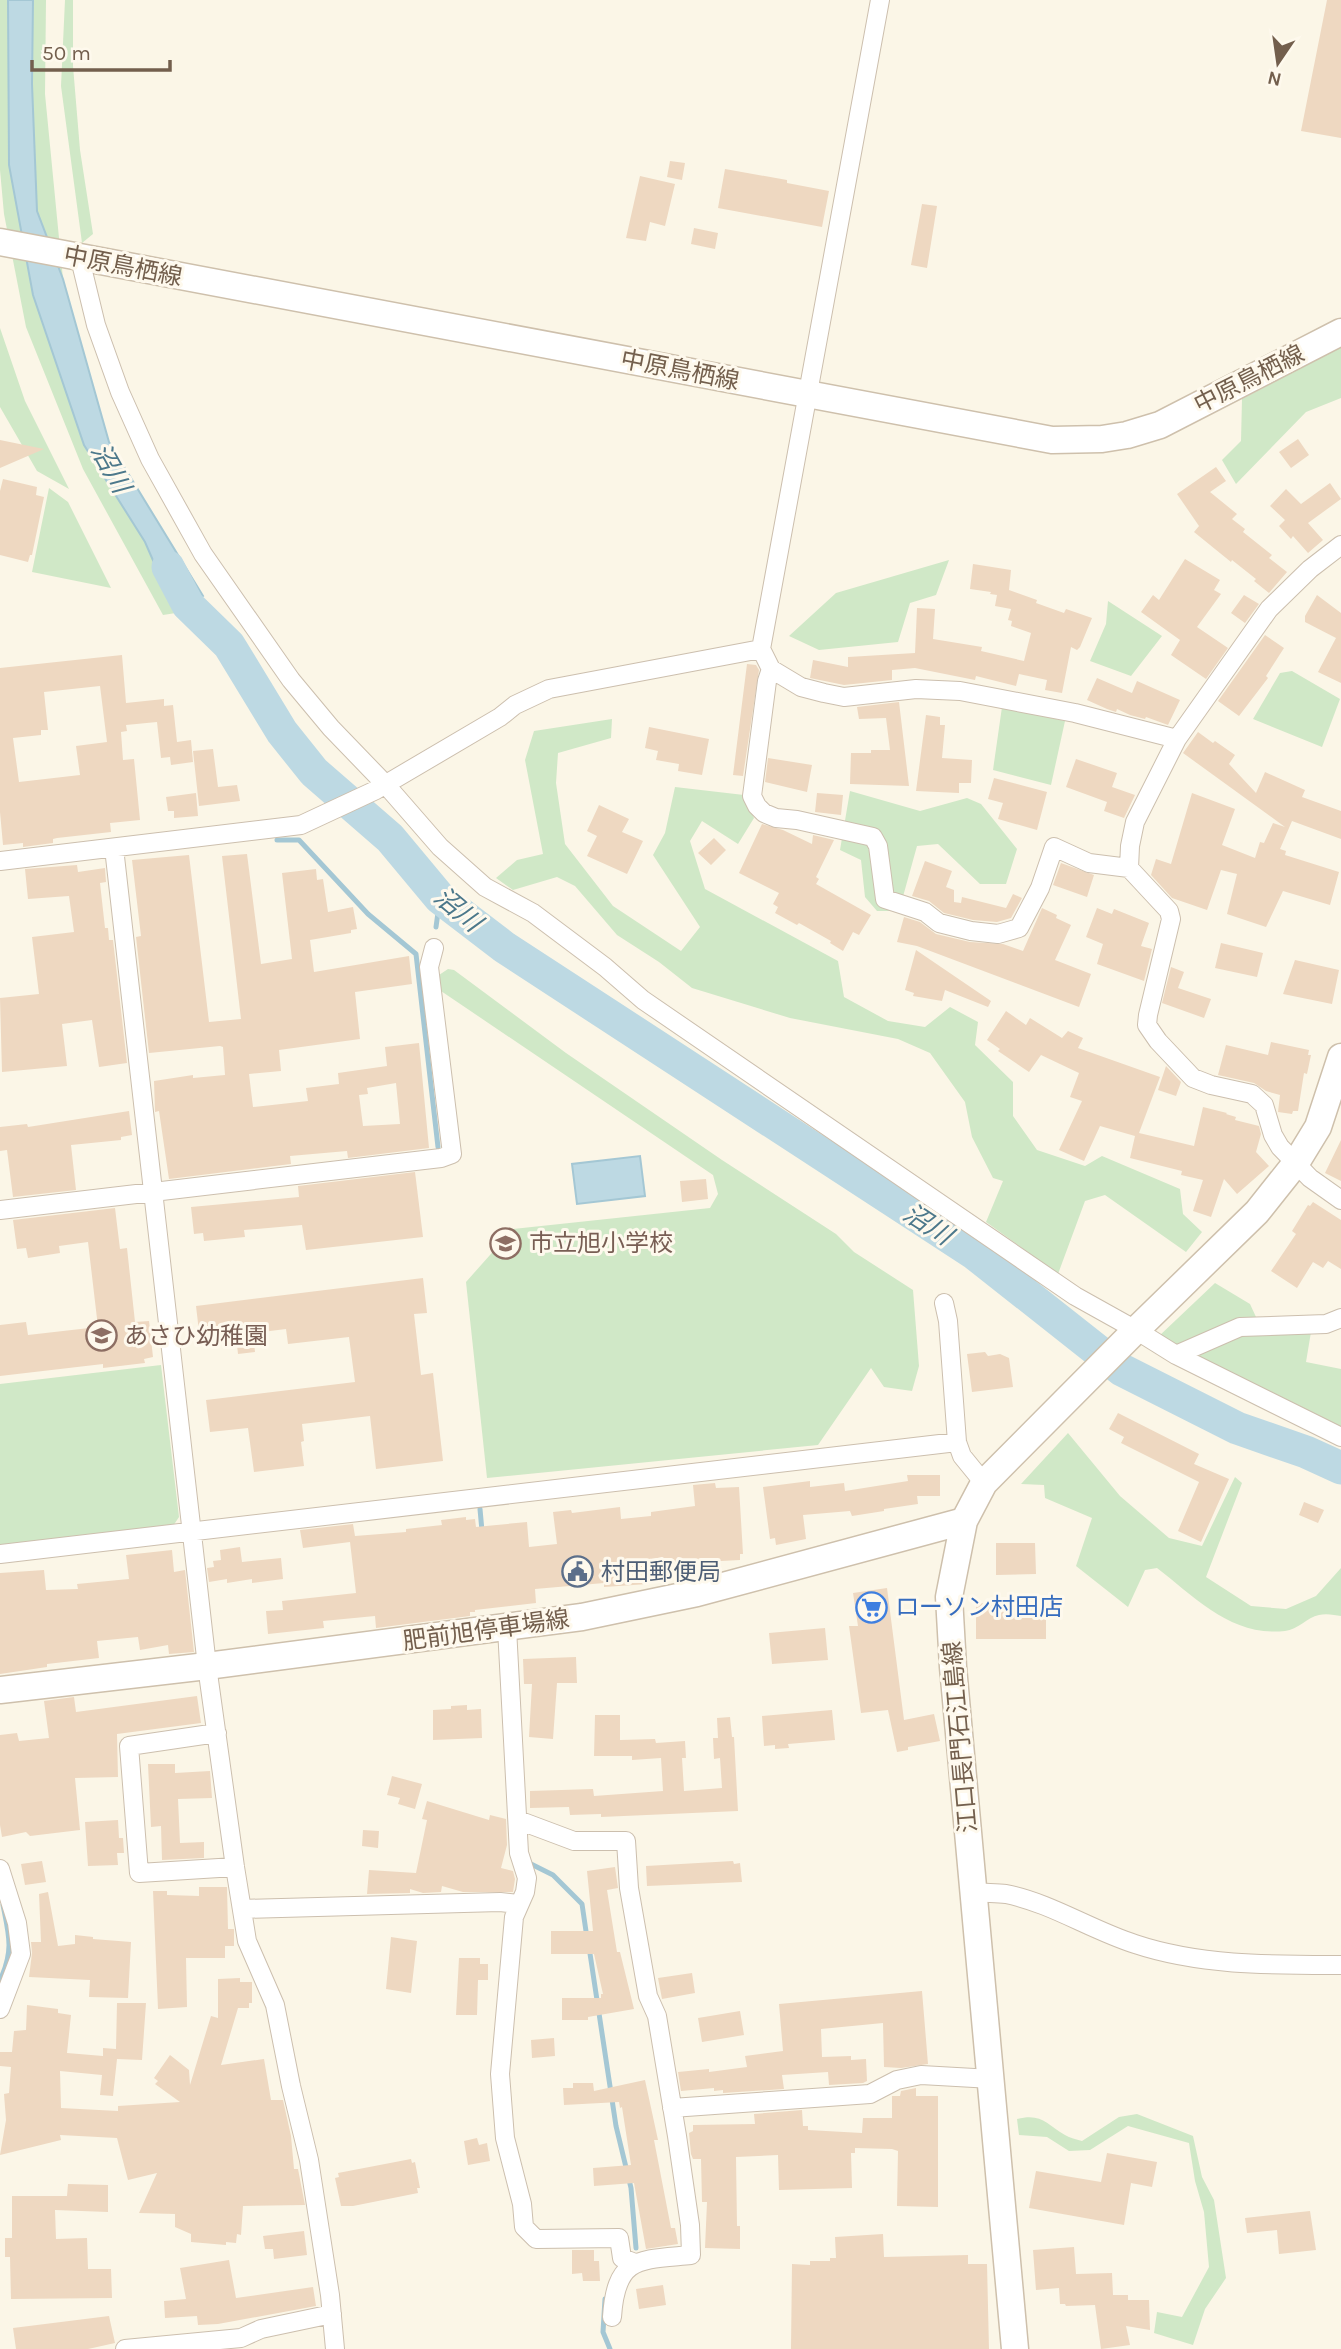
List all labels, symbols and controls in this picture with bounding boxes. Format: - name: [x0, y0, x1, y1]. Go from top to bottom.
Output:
- scale bar: [32, 28, 170, 72]
- north arrow: [1243, 28, 1313, 98]
- text: 50 m: [42, 41, 91, 65]
- text: N: [1265, 66, 1284, 91]
- street label: 中原鳥栖線: [61, 241, 185, 291]
- street label: 中原鳥栖線: [1189, 339, 1309, 419]
- street label: 中原鳥栖線: [618, 345, 742, 395]
- water label: 沼川: [84, 438, 138, 501]
- water label: 沼川: [428, 881, 490, 940]
- water label: 沼川: [897, 1197, 960, 1253]
- school or university icon: 市立旭小学校: [489, 1226, 523, 1260]
- place label: 市立旭小学校: [529, 1229, 673, 1257]
- school or university icon: あさひ幼稚園: [84, 1319, 118, 1353]
- place label: あさひ幼稚園: [124, 1322, 268, 1350]
- public building icon: 村田郵便局: [561, 1555, 595, 1589]
- place label: 村田郵便局: [601, 1558, 721, 1586]
- supermarket icon: ローソン村田店: [855, 1590, 889, 1624]
- place label: ローソン村田店: [895, 1593, 1063, 1621]
- street label: 肥前旭停車場線: [401, 1604, 571, 1656]
- street label: 江口長門石江島線: [938, 1640, 982, 1834]

